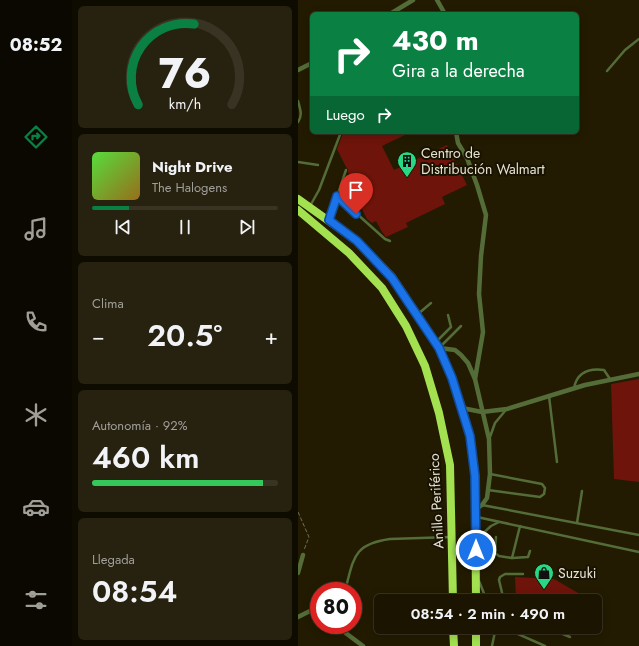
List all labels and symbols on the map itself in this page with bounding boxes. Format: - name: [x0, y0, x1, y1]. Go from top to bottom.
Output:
- place label: Centro de Distribución Walmart: [421, 143, 545, 179]
- building icon: Centro de Distribución Walmart: [396, 150, 418, 178]
- pin: [339, 173, 373, 214]
- street label: Anillo Periférico: [423, 452, 448, 549]
- position arrow: [455, 529, 497, 571]
- shop icon: Suzuki: [533, 562, 555, 590]
- place label: Suzuki: [558, 563, 596, 583]
- speed limit sign: 80: [310, 582, 362, 634]

